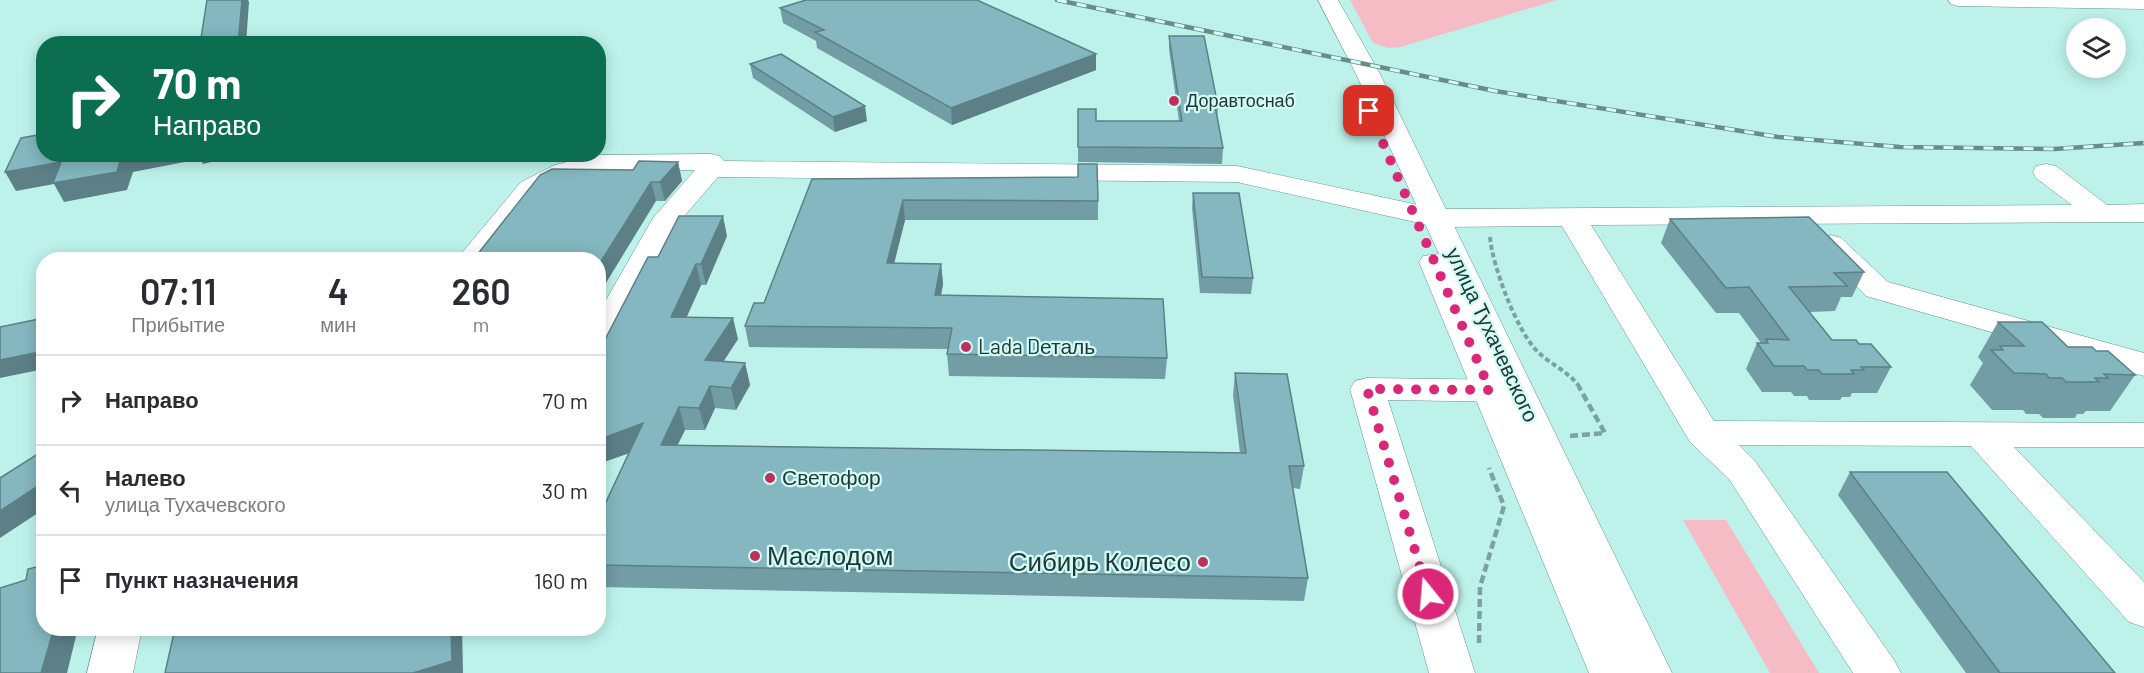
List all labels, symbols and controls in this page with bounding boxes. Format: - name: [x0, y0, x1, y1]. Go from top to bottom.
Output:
- map controls: [2066, 18, 2126, 78]
- button: layers: [2066, 18, 2126, 78]
- text: 70 m: [153, 57, 241, 107]
- icon: right: [54, 60, 132, 138]
- pin: [1343, 85, 1394, 136]
- place label: Доравтоснаб: [1186, 89, 1295, 111]
- marker: Доравтоснаб: [1167, 94, 1181, 108]
- icon: arrive: [1352, 94, 1385, 127]
- text: Направо: [153, 108, 261, 140]
- street label: улица Тухачевского: [1442, 243, 1545, 426]
- text: 07:11: [140, 269, 216, 312]
- text: 4: [328, 269, 349, 312]
- text: 260: [451, 269, 511, 312]
- text: Прибытие: [131, 312, 225, 336]
- text: мин: [320, 312, 356, 336]
- text: m: [473, 312, 489, 336]
- place label: Lada Dеталь: [978, 333, 1095, 358]
- marker: Lada Dеталь: [959, 340, 973, 354]
- icon: right: [54, 384, 87, 417]
- text: Направо: [105, 386, 199, 412]
- text: 70 m: [543, 387, 588, 413]
- text: Налево: [105, 464, 186, 490]
- place label: Светофор: [782, 464, 881, 489]
- marker: Светофор: [763, 471, 777, 485]
- icon: left: [54, 474, 87, 507]
- text: 30 m: [542, 477, 588, 503]
- text: улица Тухачевского: [105, 492, 286, 516]
- place label: Маслодом: [767, 539, 893, 570]
- place label: Сибирь Колесо: [1009, 545, 1191, 576]
- marker: Маслодом: [748, 549, 762, 563]
- marker: Сибирь Колесо: [1196, 555, 1210, 569]
- position arrow: [1396, 562, 1460, 626]
- icon: arrive: [54, 564, 87, 597]
- text: Пункт назначения: [105, 566, 299, 592]
- text: 160 m: [534, 567, 588, 593]

